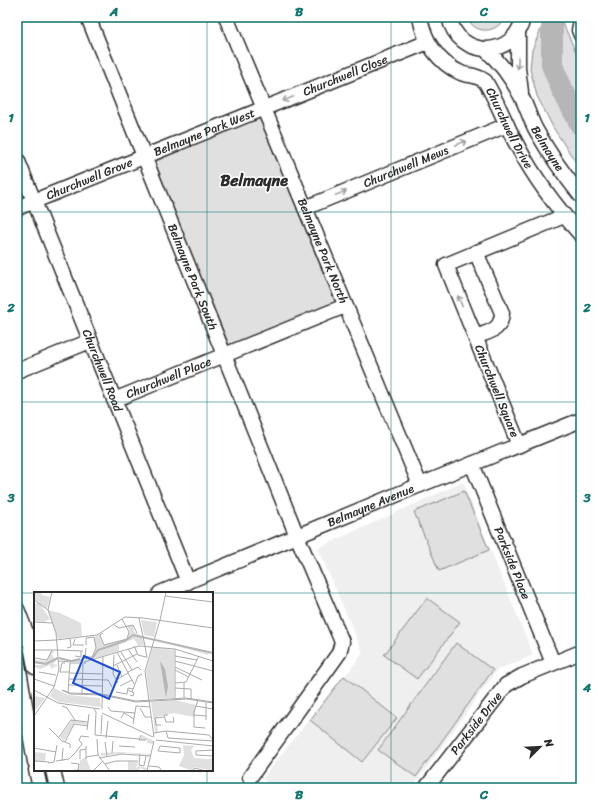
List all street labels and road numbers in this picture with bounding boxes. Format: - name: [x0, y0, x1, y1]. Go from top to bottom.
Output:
- street label: Churchwell Close: [299, 48, 391, 102]
- street label: Churchwell Drive: [480, 83, 539, 173]
- street label: Belmayne Park West: [150, 102, 259, 163]
- street label: Belmayne: [525, 121, 570, 176]
- street label: Churchwell Mews: [360, 139, 452, 194]
- street label: Churchwell Grove: [43, 151, 136, 206]
- street label: Belmayne Park North: [291, 194, 355, 307]
- street label: Belmayne Park South: [161, 220, 224, 333]
- street label: Churchwell Road: [76, 326, 129, 416]
- street label: Churchwell Square: [468, 341, 526, 441]
- street label: Churchwell Place: [122, 350, 215, 405]
- street label: Belmayne Avenue: [324, 478, 418, 533]
- street label: Parkside Place: [488, 523, 537, 603]
- street label: Parkside Drive: [445, 687, 508, 760]

